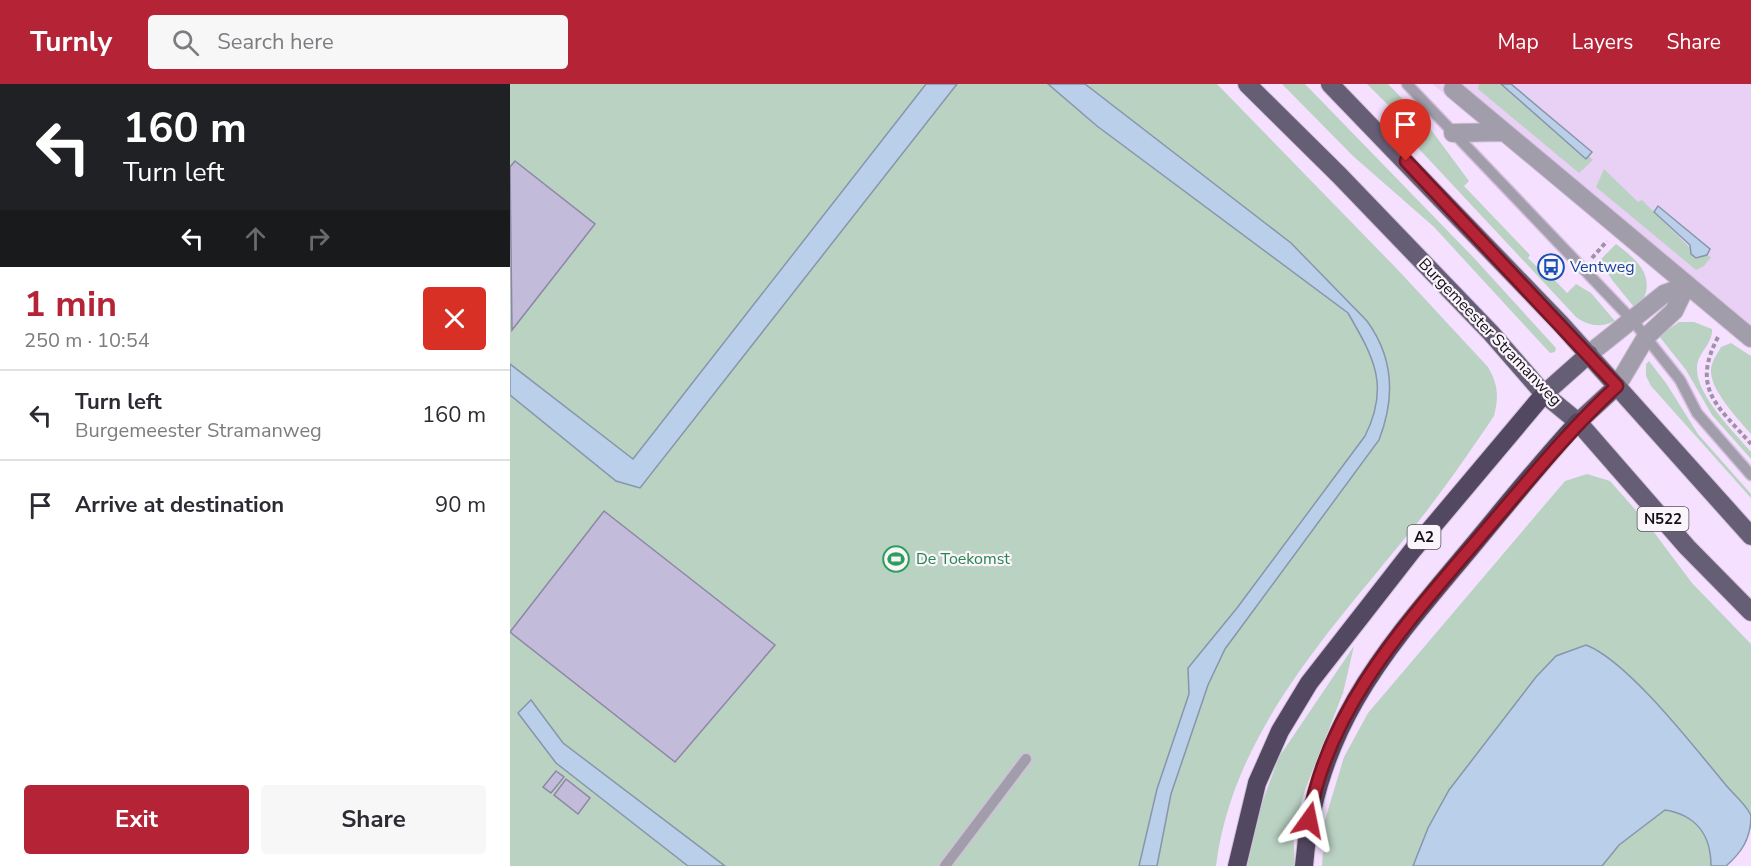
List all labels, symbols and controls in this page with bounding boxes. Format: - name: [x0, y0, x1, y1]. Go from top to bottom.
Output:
- search box: [148, 15, 568, 69]
- text: Turnly: [30, 23, 112, 61]
- icon: search: [169, 26, 202, 59]
- text: Search here: [217, 27, 334, 57]
- text: Map: [1497, 28, 1539, 56]
- text: Layers: [1572, 28, 1633, 56]
- text: Share: [1666, 28, 1721, 56]
- pin: [1380, 99, 1431, 161]
- text: 160 m: [123, 100, 247, 157]
- icon: left: [24, 108, 102, 186]
- icon: arrive: [1389, 108, 1422, 141]
- text: Turn left: [123, 154, 224, 191]
- icon: left: [176, 222, 209, 255]
- icon: ahead: [239, 222, 272, 255]
- icon: right: [302, 222, 335, 255]
- bus stop icon: Ventweg: [1536, 252, 1566, 282]
- street label: Burgemeester Stramanweg: [1414, 253, 1566, 411]
- place label: Ventweg: [1569, 256, 1635, 278]
- text: 1 min: [24, 280, 117, 329]
- button: close: [423, 287, 486, 350]
- text: 250 m · 10:54: [24, 327, 150, 354]
- text: Turn left: [75, 387, 162, 417]
- icon: left: [24, 399, 57, 432]
- text: 160 m: [422, 400, 486, 430]
- text: Burgemeester Stramanweg: [75, 417, 322, 444]
- icon: arrive: [24, 489, 57, 522]
- text: Arrive at destination: [75, 490, 284, 520]
- text: 90 m: [435, 490, 486, 520]
- road number: N522: [1638, 507, 1688, 531]
- road number: A2: [1408, 525, 1440, 549]
- sports icon: De Toekomst: [881, 544, 911, 574]
- place label: De Toekomst: [916, 548, 1010, 570]
- button: Exit: [24, 785, 249, 854]
- button: Share: [261, 785, 486, 854]
- position arrow: [1277, 788, 1341, 852]

